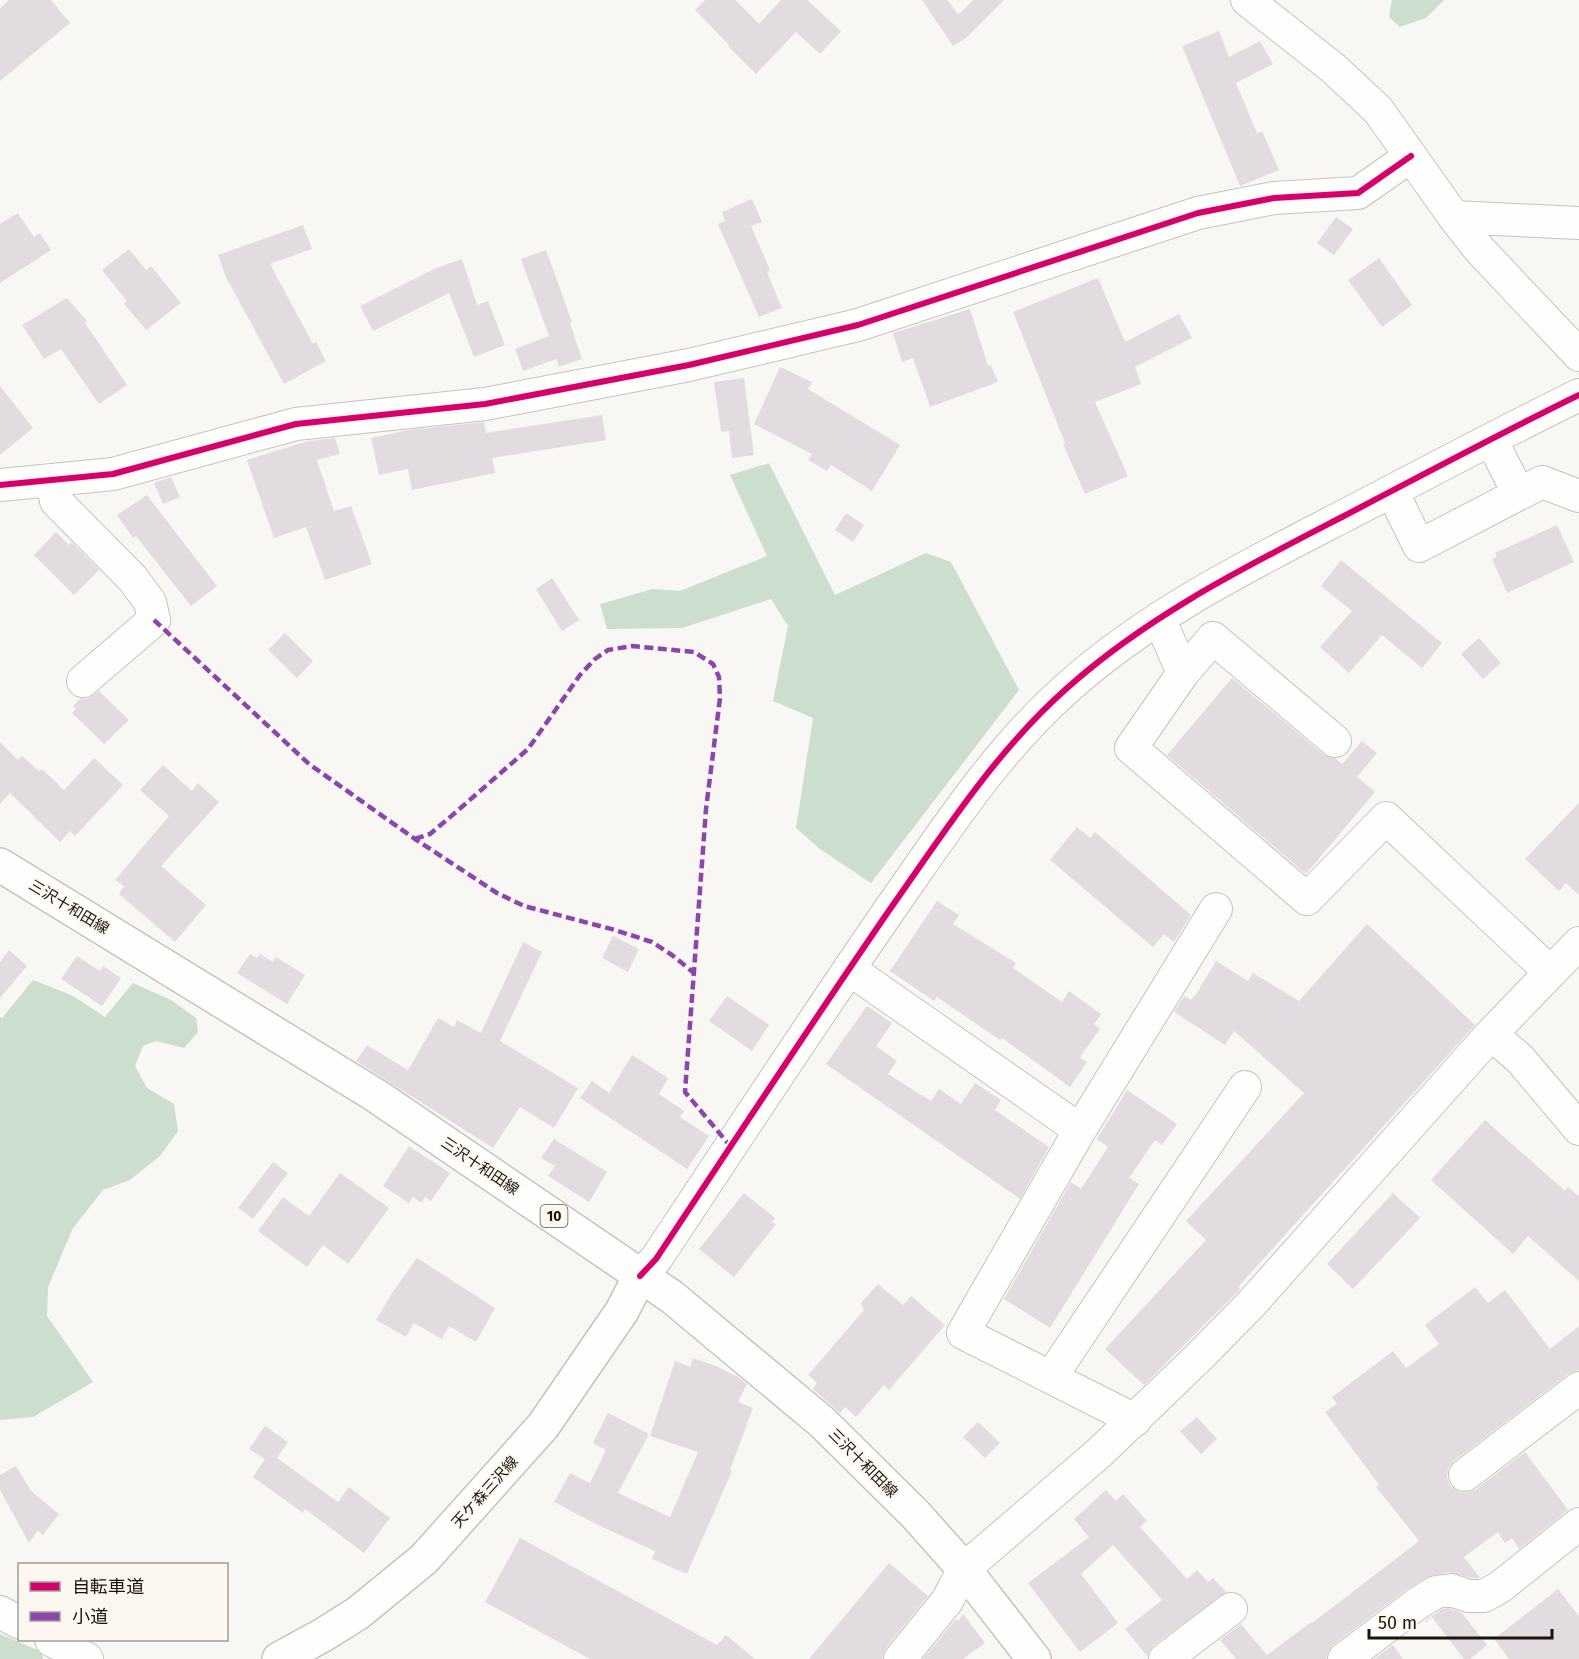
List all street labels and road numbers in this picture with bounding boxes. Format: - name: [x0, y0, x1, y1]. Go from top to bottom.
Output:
- street label: 三沢十和田線: [26, 876, 112, 938]
- street label: 三沢十和田線: [438, 1133, 522, 1199]
- road number: 10: [540, 1205, 568, 1227]
- street label: 三沢十和田線: [825, 1425, 901, 1501]
- street label: 天ケ森三沢線: [448, 1453, 522, 1531]

